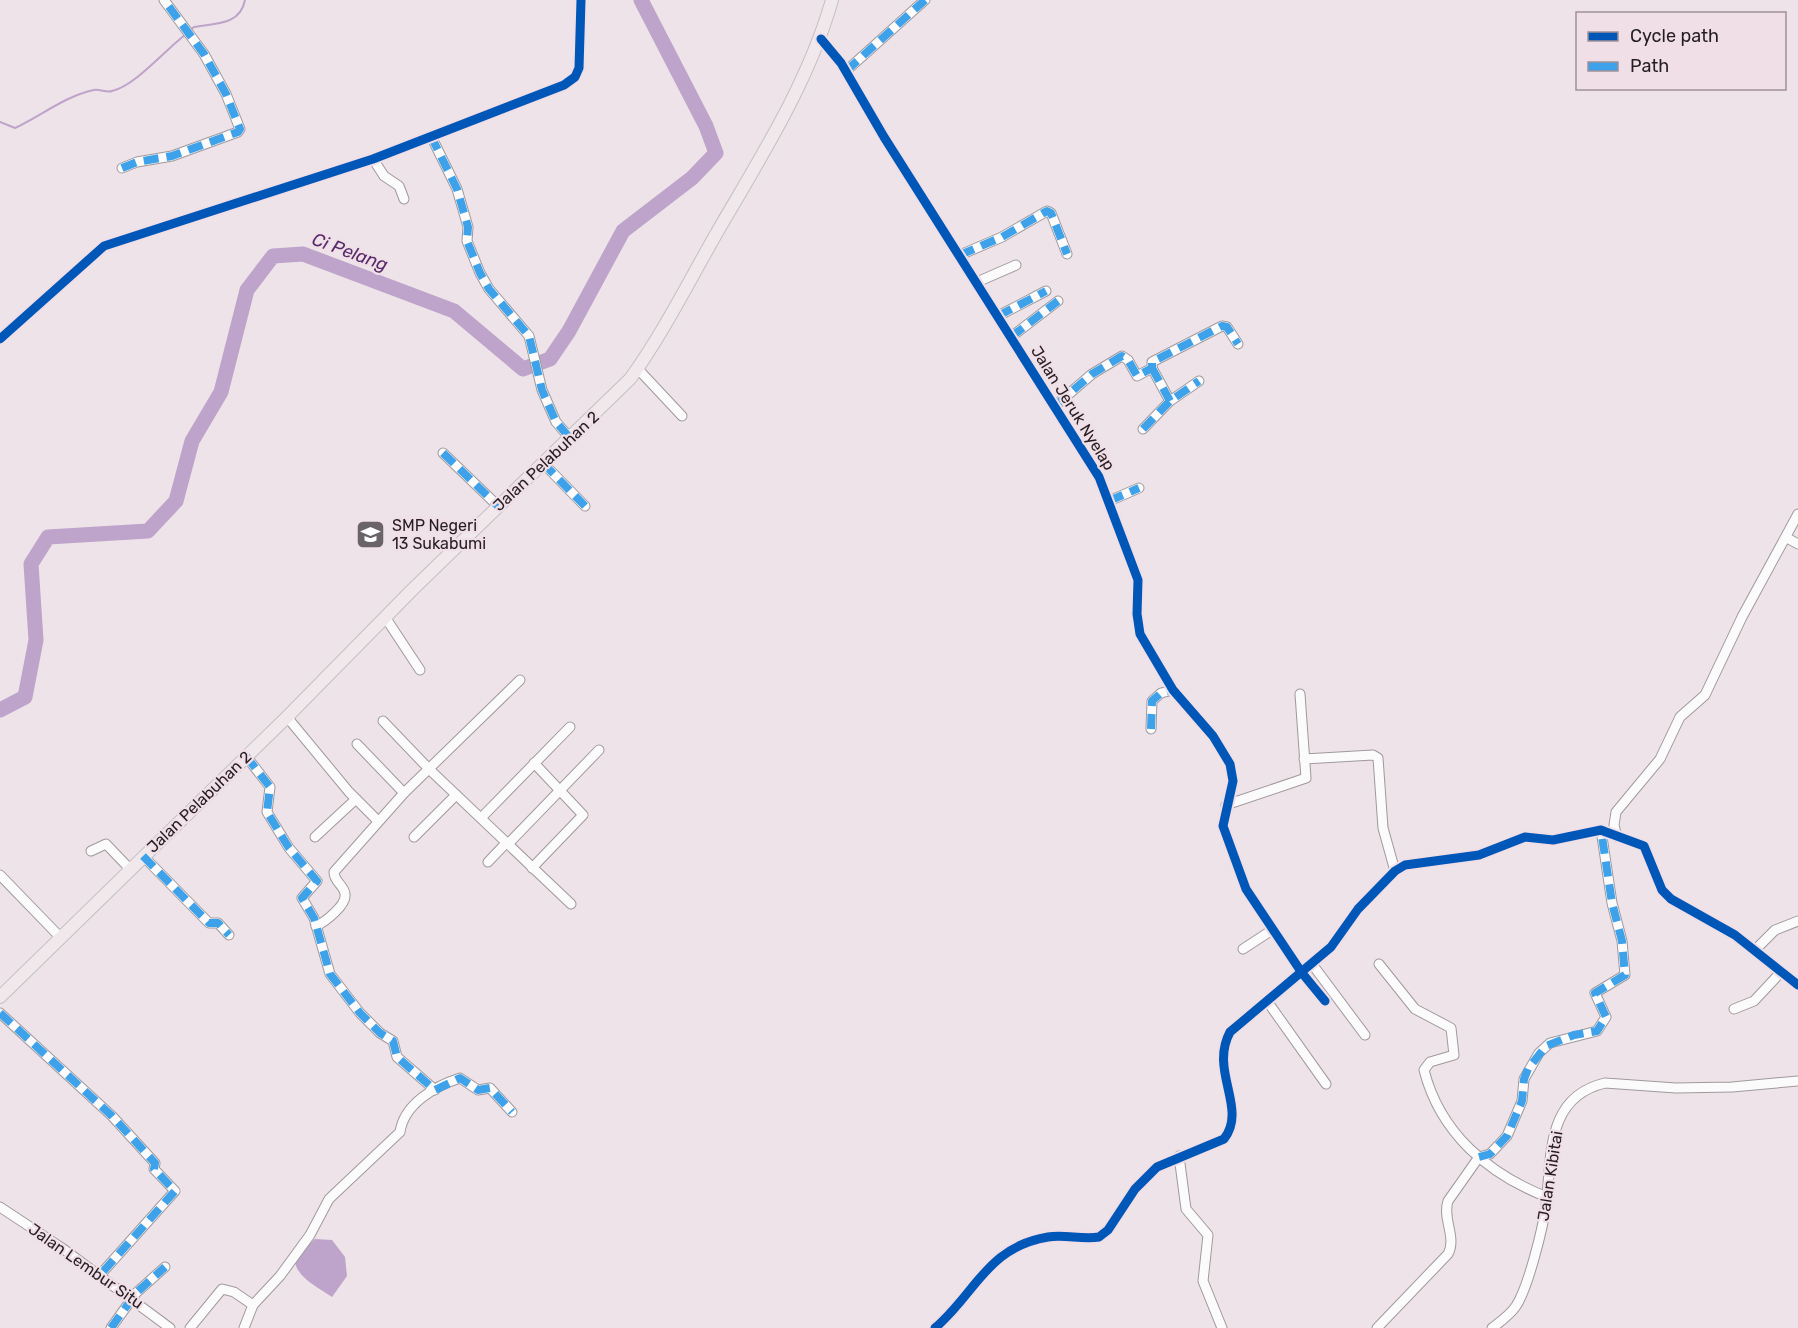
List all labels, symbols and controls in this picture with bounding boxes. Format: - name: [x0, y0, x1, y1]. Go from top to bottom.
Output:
- legend: [1576, 12, 1786, 90]
- text: Cycle path: [1630, 25, 1719, 47]
- text: Path: [1630, 55, 1669, 77]
- water label: Ci Pelang: [309, 228, 391, 276]
- street label: Jalan Jeruk Nyelap: [1027, 342, 1119, 474]
- street label: Jalan Pelabuhan 2: [489, 407, 603, 515]
- place label: SMP Negeri 13 Sukabumi: [392, 516, 486, 553]
- school or university icon: SMP Negeri 13 Sukabumi: [355, 518, 387, 550]
- street label: Jalan Pelabuhan 2: [143, 747, 255, 857]
- street label: Jalan Kibitai: [1533, 1130, 1567, 1222]
- street label: Jalan Lembur Situ: [25, 1219, 147, 1313]

